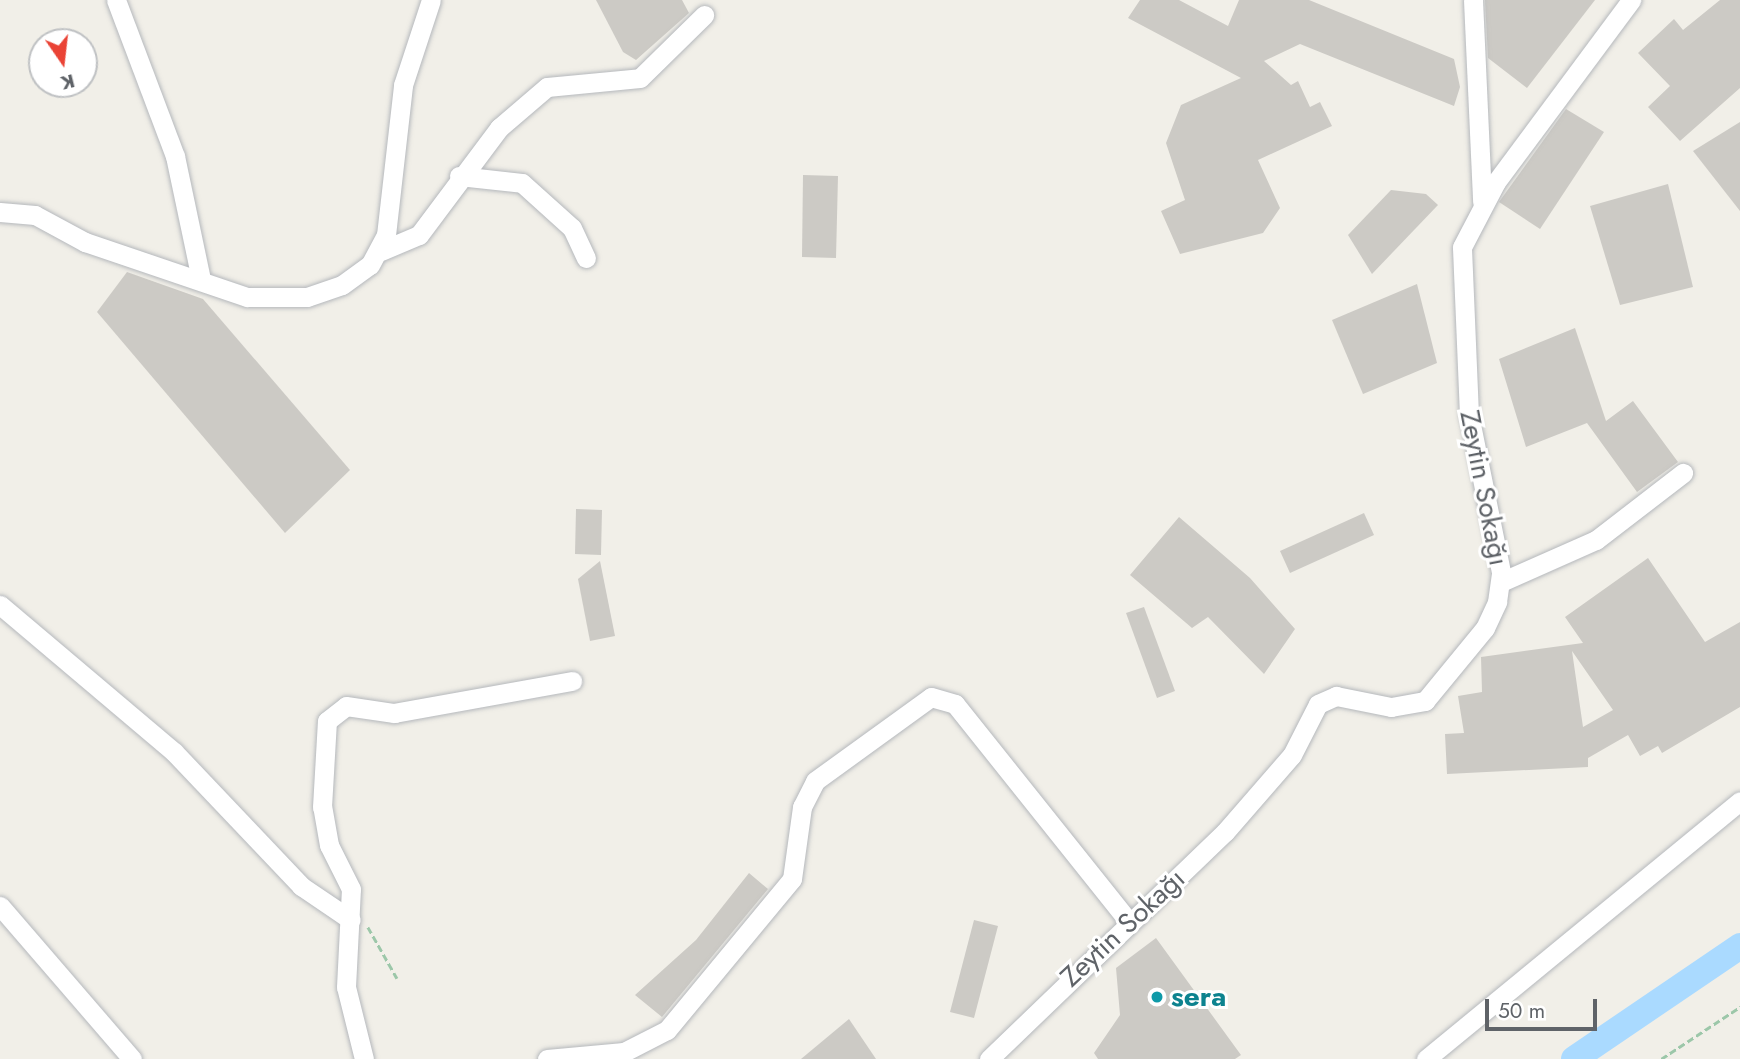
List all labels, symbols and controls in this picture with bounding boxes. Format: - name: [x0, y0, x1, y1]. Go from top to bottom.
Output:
- north arrow: [28, 28, 98, 98]
- text: K: [58, 67, 77, 97]
- street label: Zeytin Sokağı: [1452, 407, 1516, 569]
- street label: Zeytin Sokağı: [1054, 862, 1192, 994]
- place label: sera: [1171, 980, 1226, 1014]
- scale bar: [1488, 986, 1600, 1030]
- marker: sera: [1149, 989, 1165, 1005]
- text: 50 m: [1498, 996, 1545, 1026]

